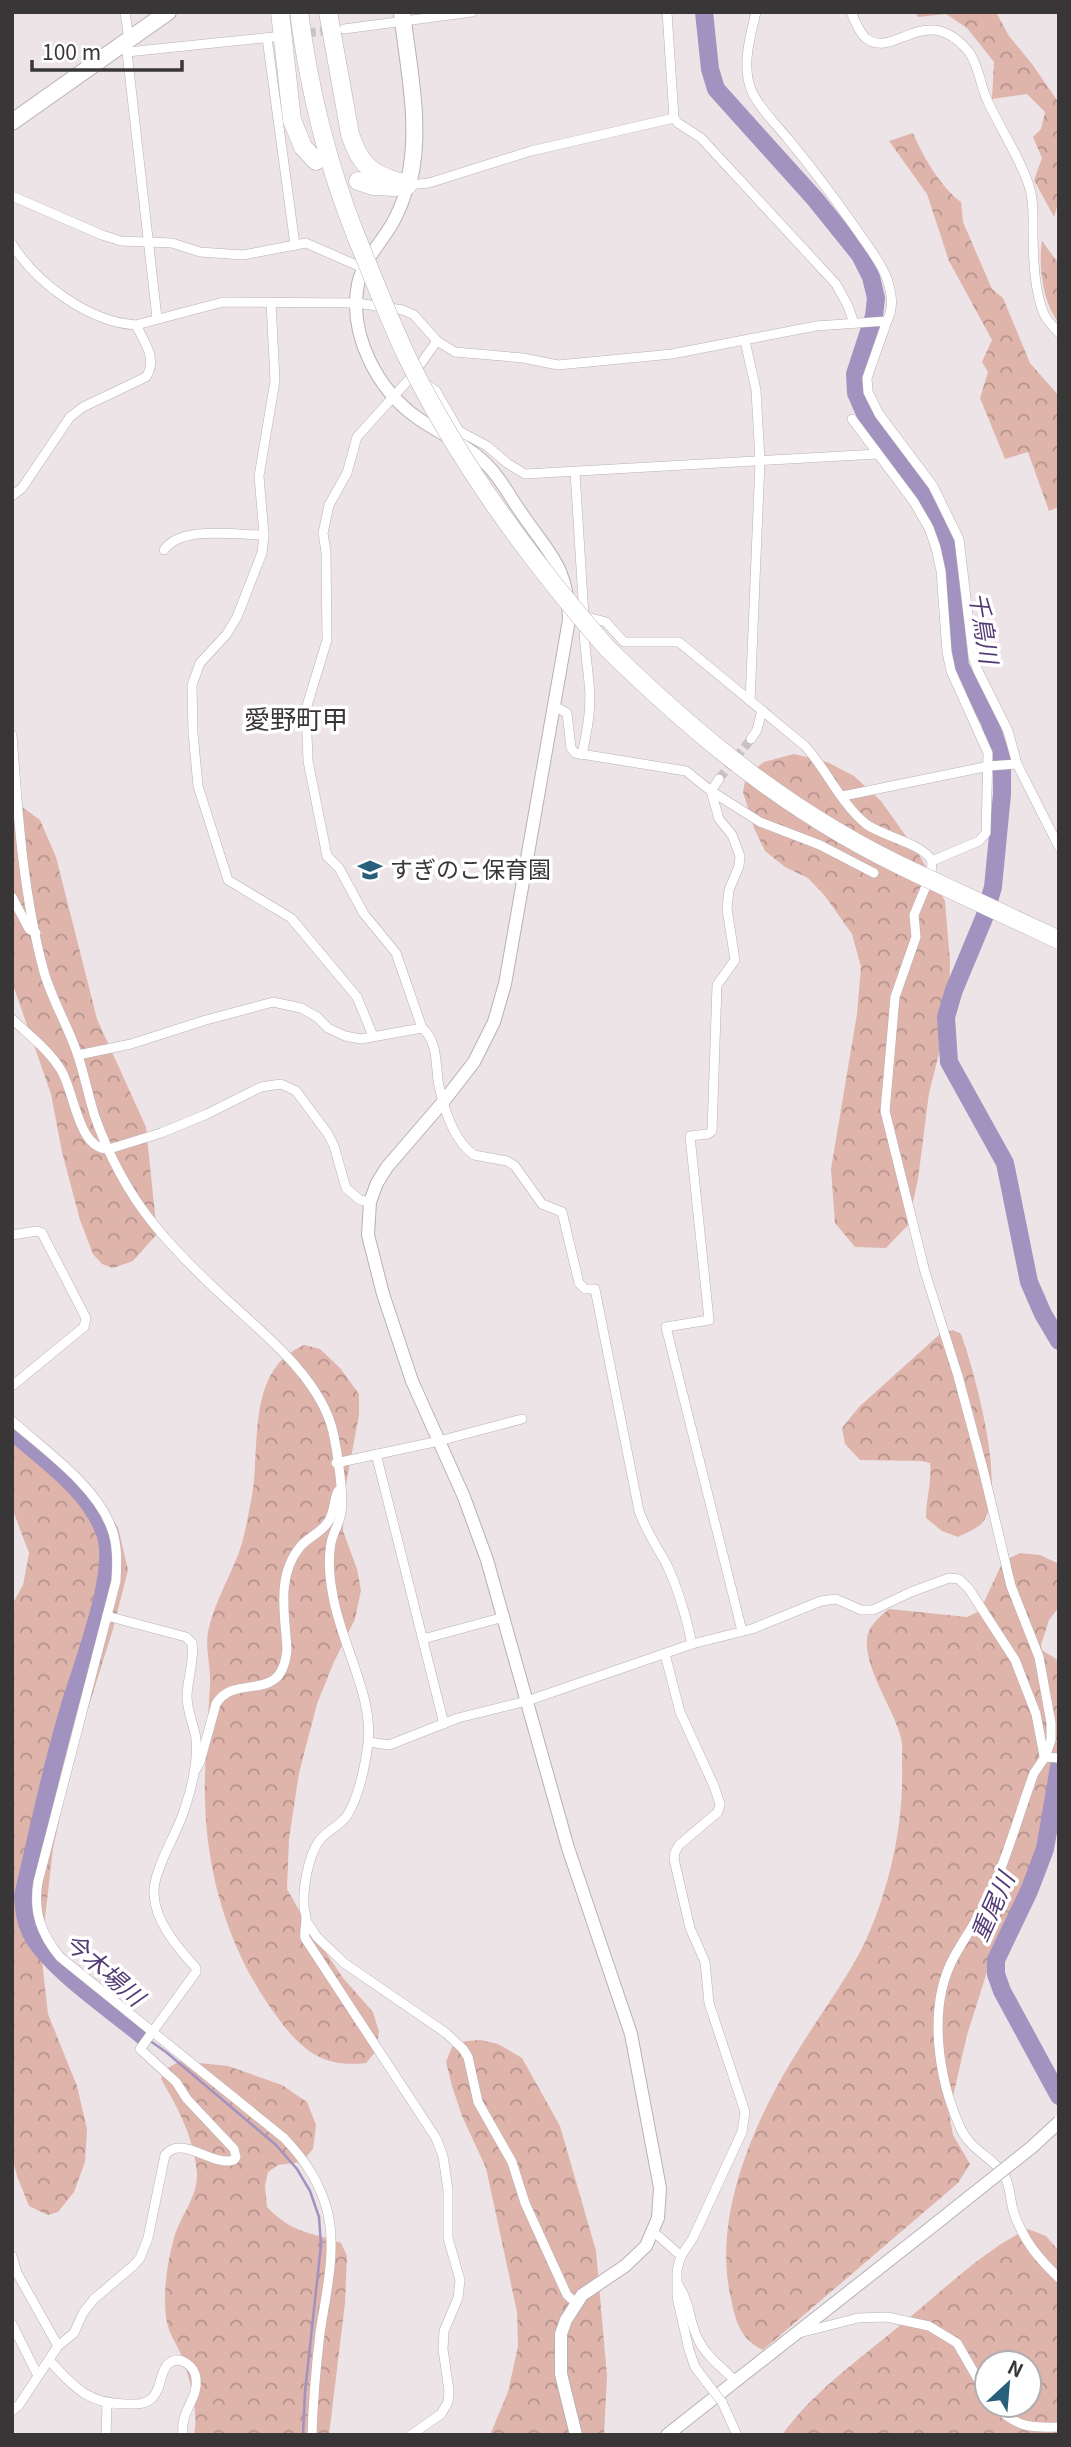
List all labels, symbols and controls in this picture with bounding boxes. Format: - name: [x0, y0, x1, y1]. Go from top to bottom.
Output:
- scale bar: [32, 28, 182, 72]
- text: 100 m: [42, 36, 101, 66]
- water label: 千鳥川: [963, 589, 1009, 669]
- district label: 愛野町甲: [244, 699, 348, 736]
- place label: すぎのこ保育園: [390, 851, 551, 885]
- school or university icon: すぎのこ保育園: [356, 856, 384, 884]
- water label: 重尾川: [960, 1863, 1023, 1946]
- water label: 今木場川: [58, 1923, 156, 2015]
- north arrow: [973, 2349, 1043, 2419]
- text: N: [1004, 2352, 1028, 2383]

